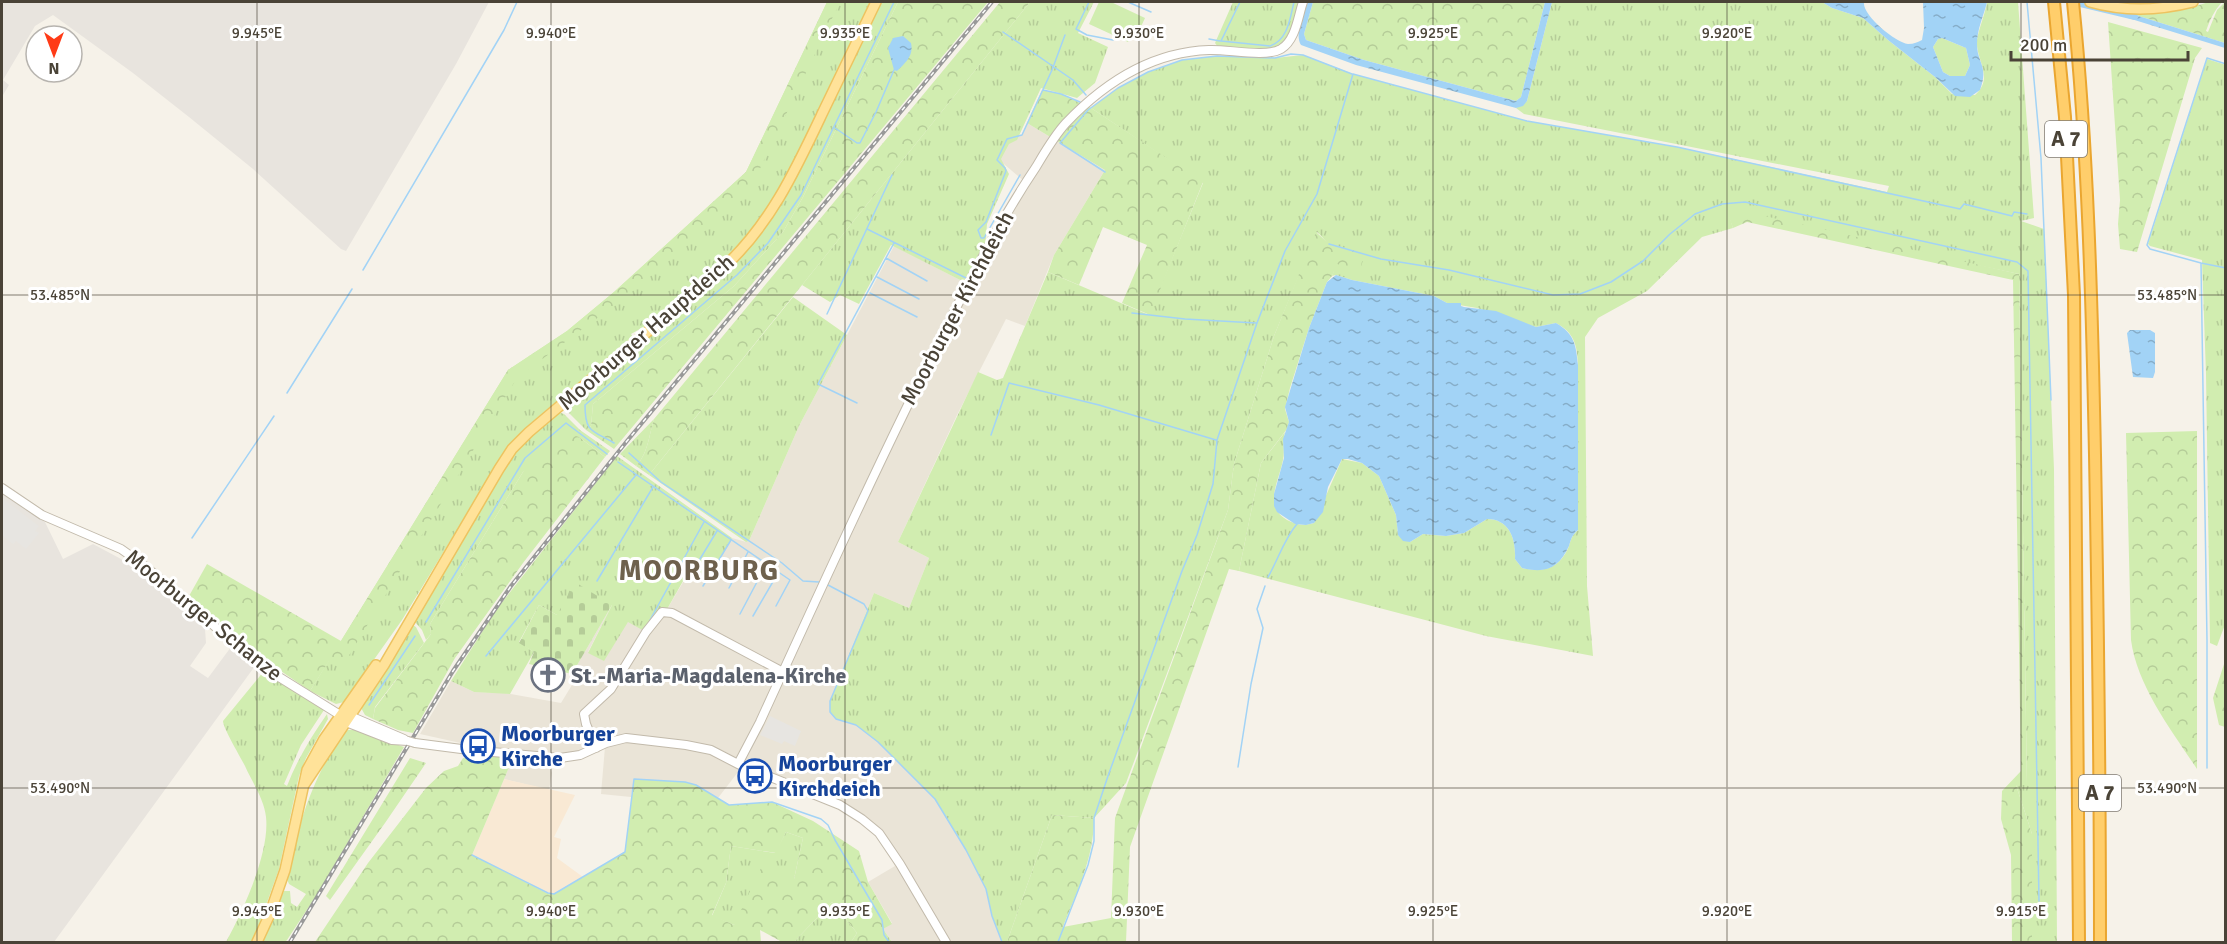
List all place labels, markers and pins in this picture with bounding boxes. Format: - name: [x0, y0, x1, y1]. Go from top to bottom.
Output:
- church icon: St.-Maria-Magdalena-Kirche: [530, 657, 566, 693]
- place label: St.-Maria-Magdalena-Kirche: [571, 662, 847, 689]
- place label: Moorburger Kirche: [501, 720, 615, 772]
- bus stop icon: Moorburger Kirche: [460, 728, 496, 764]
- place label: Moorburger Kirchdeich: [778, 750, 892, 802]
- bus stop icon: Moorburger Kirchdeich: [737, 758, 773, 794]

